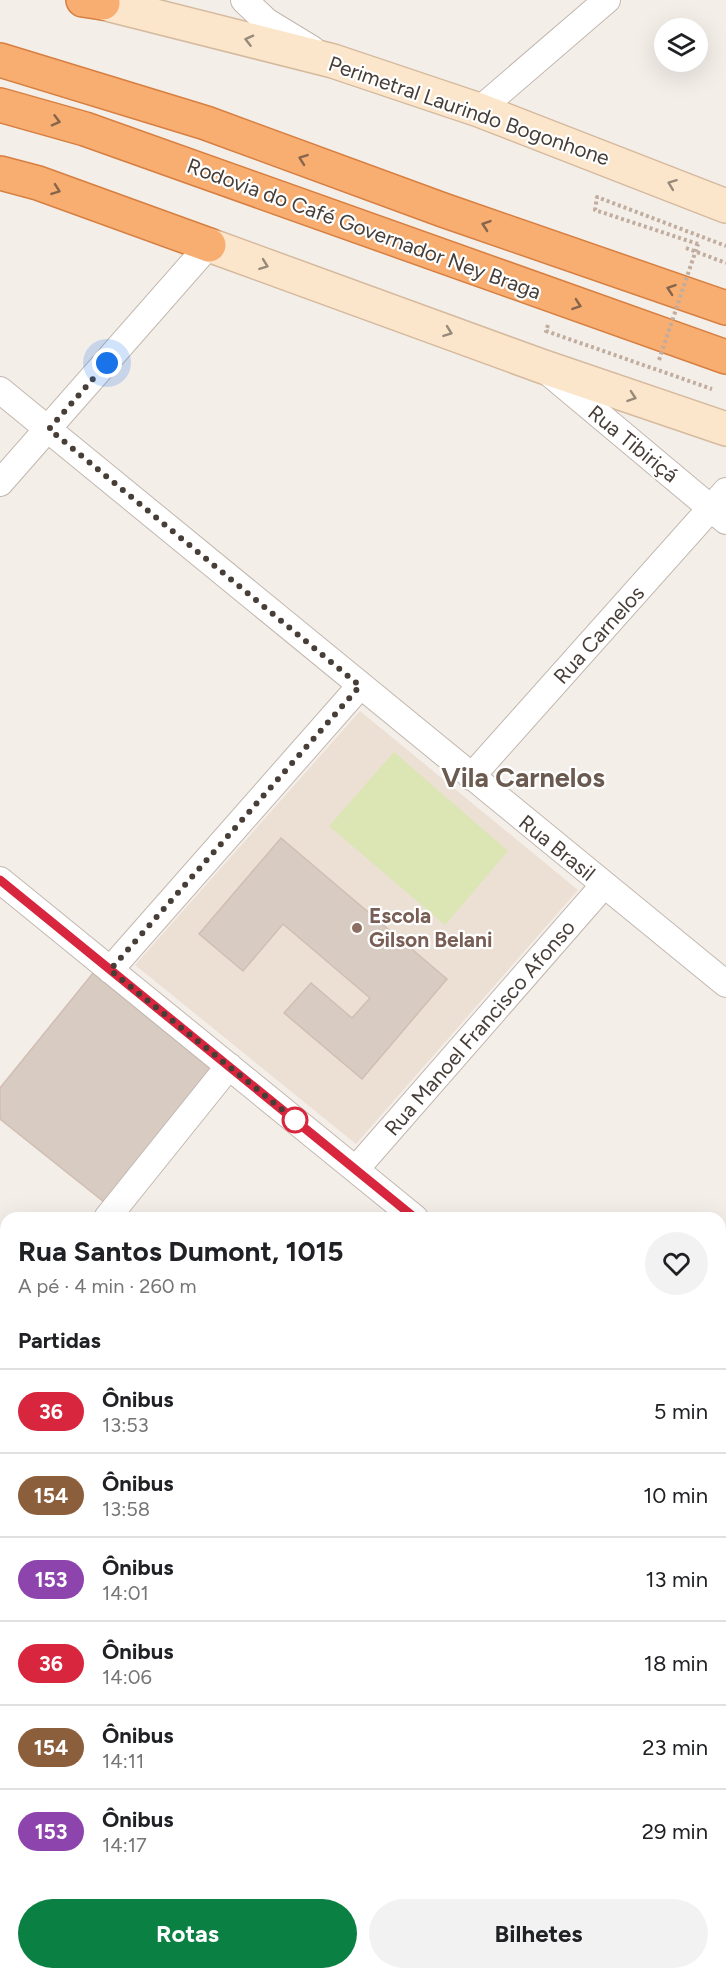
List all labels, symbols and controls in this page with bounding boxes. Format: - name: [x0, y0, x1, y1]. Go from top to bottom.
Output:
- map controls: [654, 18, 708, 72]
- button: layers: [654, 18, 708, 72]
- one-way arrow: [244, 35, 254, 48]
- street label: Perimetral Laurindo Bogonhone: [325, 51, 613, 170]
- one-way arrow: [51, 114, 61, 126]
- street label: Rodovia do Café Governador Ney Braga: [184, 153, 545, 304]
- one-way arrow: [298, 153, 309, 166]
- one-way arrow: [667, 179, 677, 192]
- one-way arrow: [50, 183, 61, 195]
- one-way arrow: [482, 220, 492, 232]
- one-way arrow: [258, 258, 269, 271]
- one-way arrow: [666, 283, 677, 296]
- one-way arrow: [571, 298, 582, 311]
- one-way arrow: [442, 324, 452, 337]
- your location: [92, 348, 122, 378]
- one-way arrow: [626, 389, 636, 402]
- street label: Rua Tibiriçá: [583, 400, 683, 487]
- street label: Rua Carnelos: [548, 580, 649, 689]
- district label: Vila Carnelos: [441, 761, 605, 794]
- street label: Rua Brasil: [514, 809, 600, 886]
- place label: Escola Gilson Belani: [369, 903, 492, 952]
- street label: Rua Manoel Francisco Afonso: [379, 915, 580, 1141]
- marker: Escola Gilson Belani: [350, 921, 364, 935]
- unlabelled marker: [282, 1107, 308, 1133]
- button: heart: [645, 1232, 708, 1295]
- text: Rua Santos Dumont, 1015: [18, 1234, 344, 1268]
- text: A pé · 4 min · 260 m: [18, 1274, 197, 1298]
- text: Partidas: [18, 1327, 101, 1354]
- text: Ônibus: [102, 1386, 173, 1413]
- text: 5 min: [654, 1398, 708, 1425]
- text: 36: [39, 1399, 63, 1424]
- text: 13:53: [102, 1413, 149, 1437]
- text: Ônibus: [102, 1470, 173, 1497]
- text: 10 min: [643, 1482, 708, 1509]
- text: 154: [34, 1483, 68, 1508]
- text: 13:58: [102, 1497, 150, 1521]
- text: Ônibus: [102, 1554, 173, 1581]
- text: 13 min: [645, 1566, 708, 1593]
- text: 153: [35, 1567, 67, 1592]
- text: 14:01: [102, 1581, 149, 1605]
- text: Ônibus: [102, 1638, 173, 1665]
- text: 18 min: [644, 1650, 708, 1677]
- text: 36: [39, 1651, 63, 1676]
- text: 14:06: [102, 1665, 152, 1689]
- text: Ônibus: [102, 1722, 173, 1749]
- text: 23 min: [642, 1734, 708, 1761]
- text: 154: [34, 1735, 68, 1760]
- text: 14:11: [102, 1749, 144, 1773]
- text: Ônibus: [102, 1806, 173, 1833]
- text: 29 min: [642, 1818, 708, 1845]
- text: 153: [35, 1819, 67, 1844]
- text: 14:17: [102, 1833, 147, 1857]
- button: Rotas: [18, 1899, 357, 1968]
- button: Bilhetes: [369, 1899, 708, 1968]

